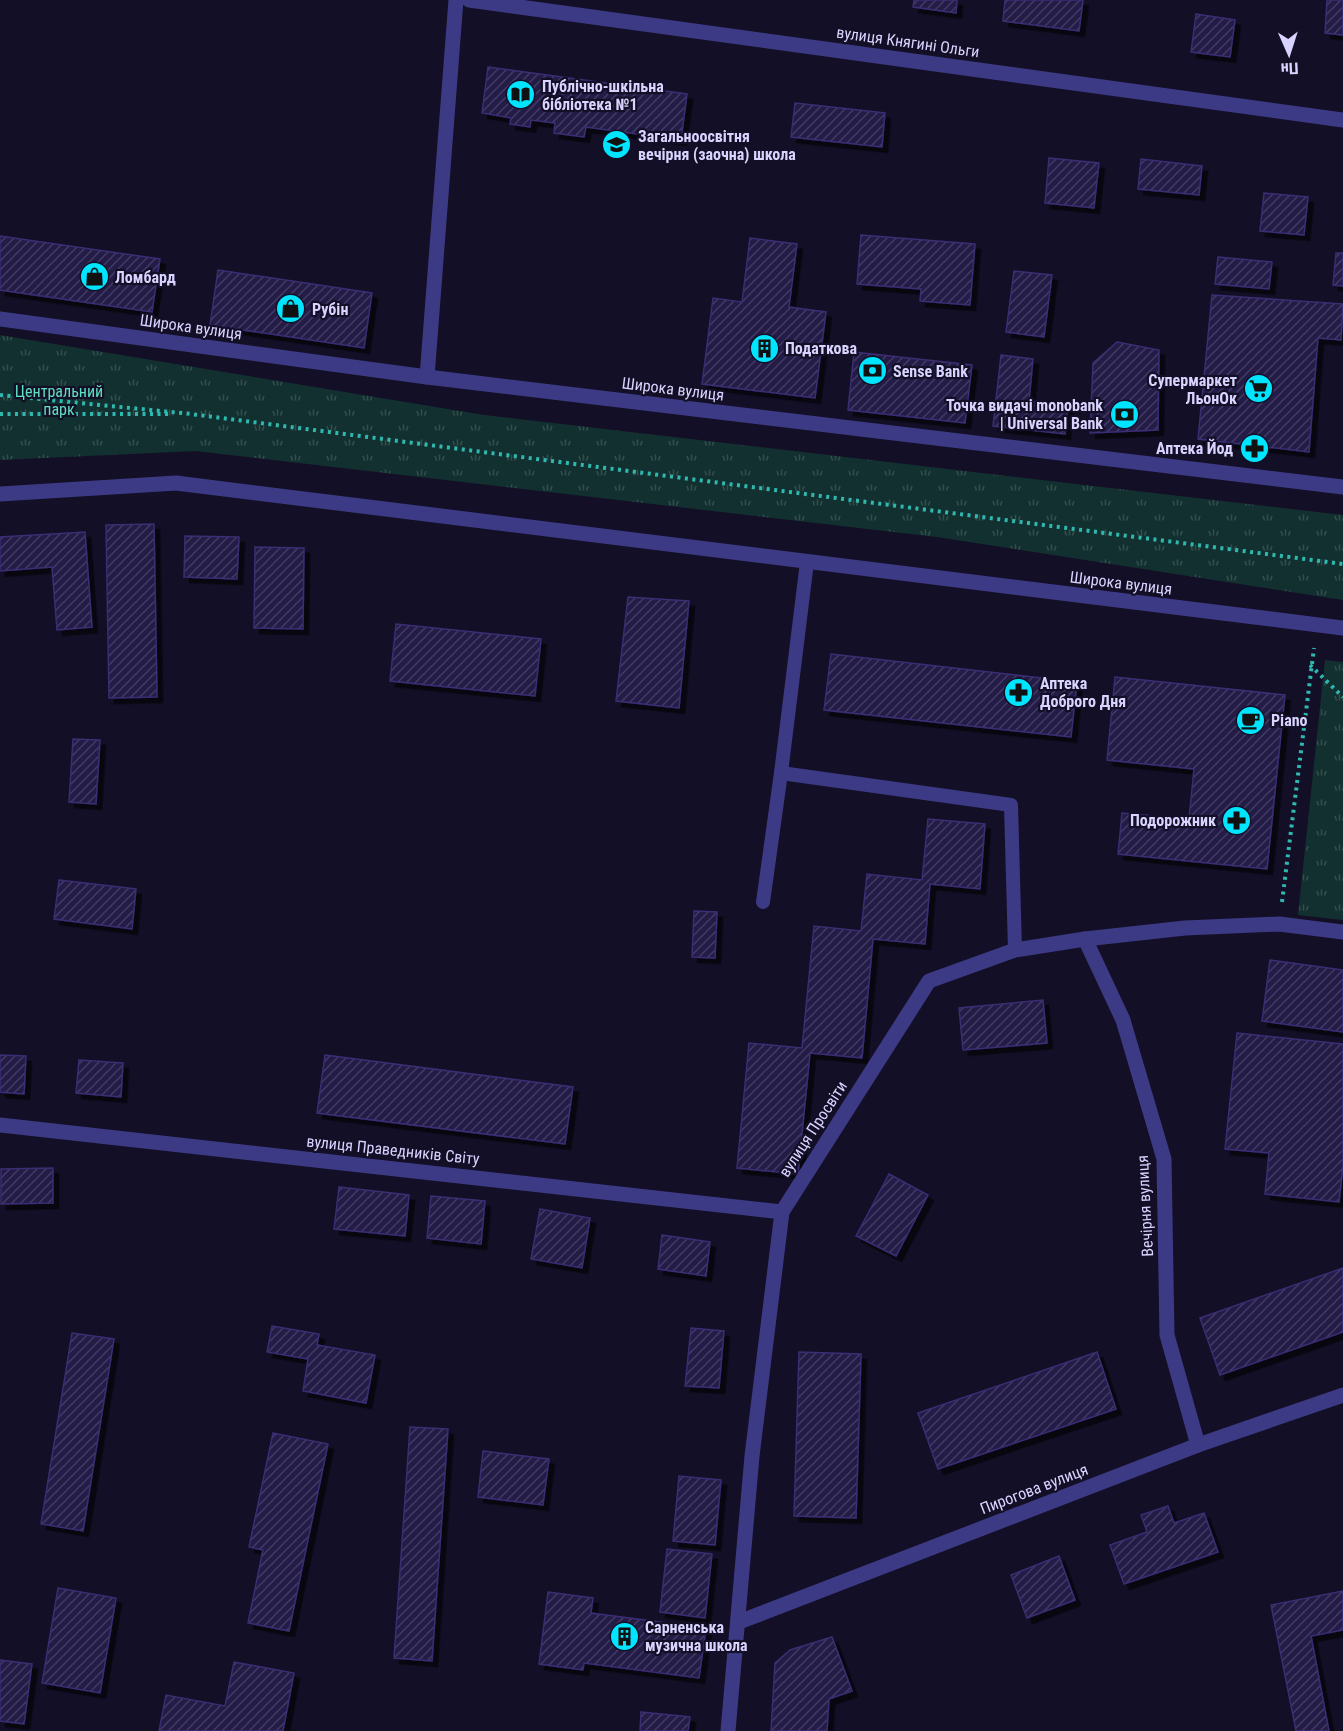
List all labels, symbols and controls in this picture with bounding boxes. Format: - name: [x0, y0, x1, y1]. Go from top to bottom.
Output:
- street label: вулиця Княгині Ольги: [835, 23, 981, 61]
- north arrow: [1259, 24, 1319, 84]
- text: Пн: [1280, 59, 1299, 78]
- place label: Публічно-шкільна бібліотека №1: [542, 77, 664, 114]
- library icon: Публічно-шкільна бібліотека №1: [505, 79, 537, 111]
- place label: Загальноосвітня вечірня (заочна) школа: [638, 127, 796, 164]
- school or university icon: Загальноосвітня вечірня (заочна) школа: [601, 129, 633, 161]
- shop icon: Ломбард: [78, 261, 110, 293]
- place label: Ломбард: [115, 268, 176, 287]
- shop icon: Рубін: [275, 293, 307, 325]
- place label: Рубін: [312, 300, 348, 319]
- street label: Широка вулиця: [139, 310, 243, 344]
- building icon: Податкова: [748, 332, 780, 364]
- place label: Податкова: [785, 339, 857, 358]
- bank icon: Sense Bank: [856, 355, 888, 387]
- place label: Sense Bank: [893, 362, 968, 381]
- place label: Супермаркет ЛьонОк: [1148, 371, 1237, 408]
- street label: Широка вулиця: [621, 373, 725, 405]
- supermarket icon: Супермаркет ЛьонОк: [1242, 373, 1274, 405]
- park label: Центральний парк: [15, 382, 103, 419]
- place label: Точка видачі monobank | Universal Bank: [946, 396, 1103, 433]
- bank icon: Точка видачі monobank | Universal Bank: [1108, 398, 1140, 430]
- pharmacy icon: Аптека Йод: [1238, 432, 1270, 464]
- place label: Аптека Йод: [1156, 438, 1233, 458]
- street label: Широка вулиця: [1069, 567, 1173, 599]
- place label: Аптека Доброго Дня: [1040, 674, 1126, 711]
- pharmacy icon: Аптека Доброго Дня: [1003, 676, 1035, 708]
- cafe icon: Piano: [1234, 704, 1266, 736]
- place label: Piano: [1271, 711, 1308, 730]
- pharmacy icon: Подорожник: [1221, 804, 1253, 836]
- place label: Подорожник: [1130, 811, 1216, 830]
- street label: вулиця Просвіти: [775, 1078, 851, 1180]
- street label: вулиця Праведників Світу: [306, 1131, 481, 1169]
- street label: Вечірня вулиця: [1133, 1155, 1157, 1257]
- street label: Пирогова вулиця: [977, 1460, 1091, 1518]
- place label: Сарненська музична школа: [645, 1618, 748, 1655]
- building icon: Сарненська музична школа: [608, 1620, 640, 1652]

